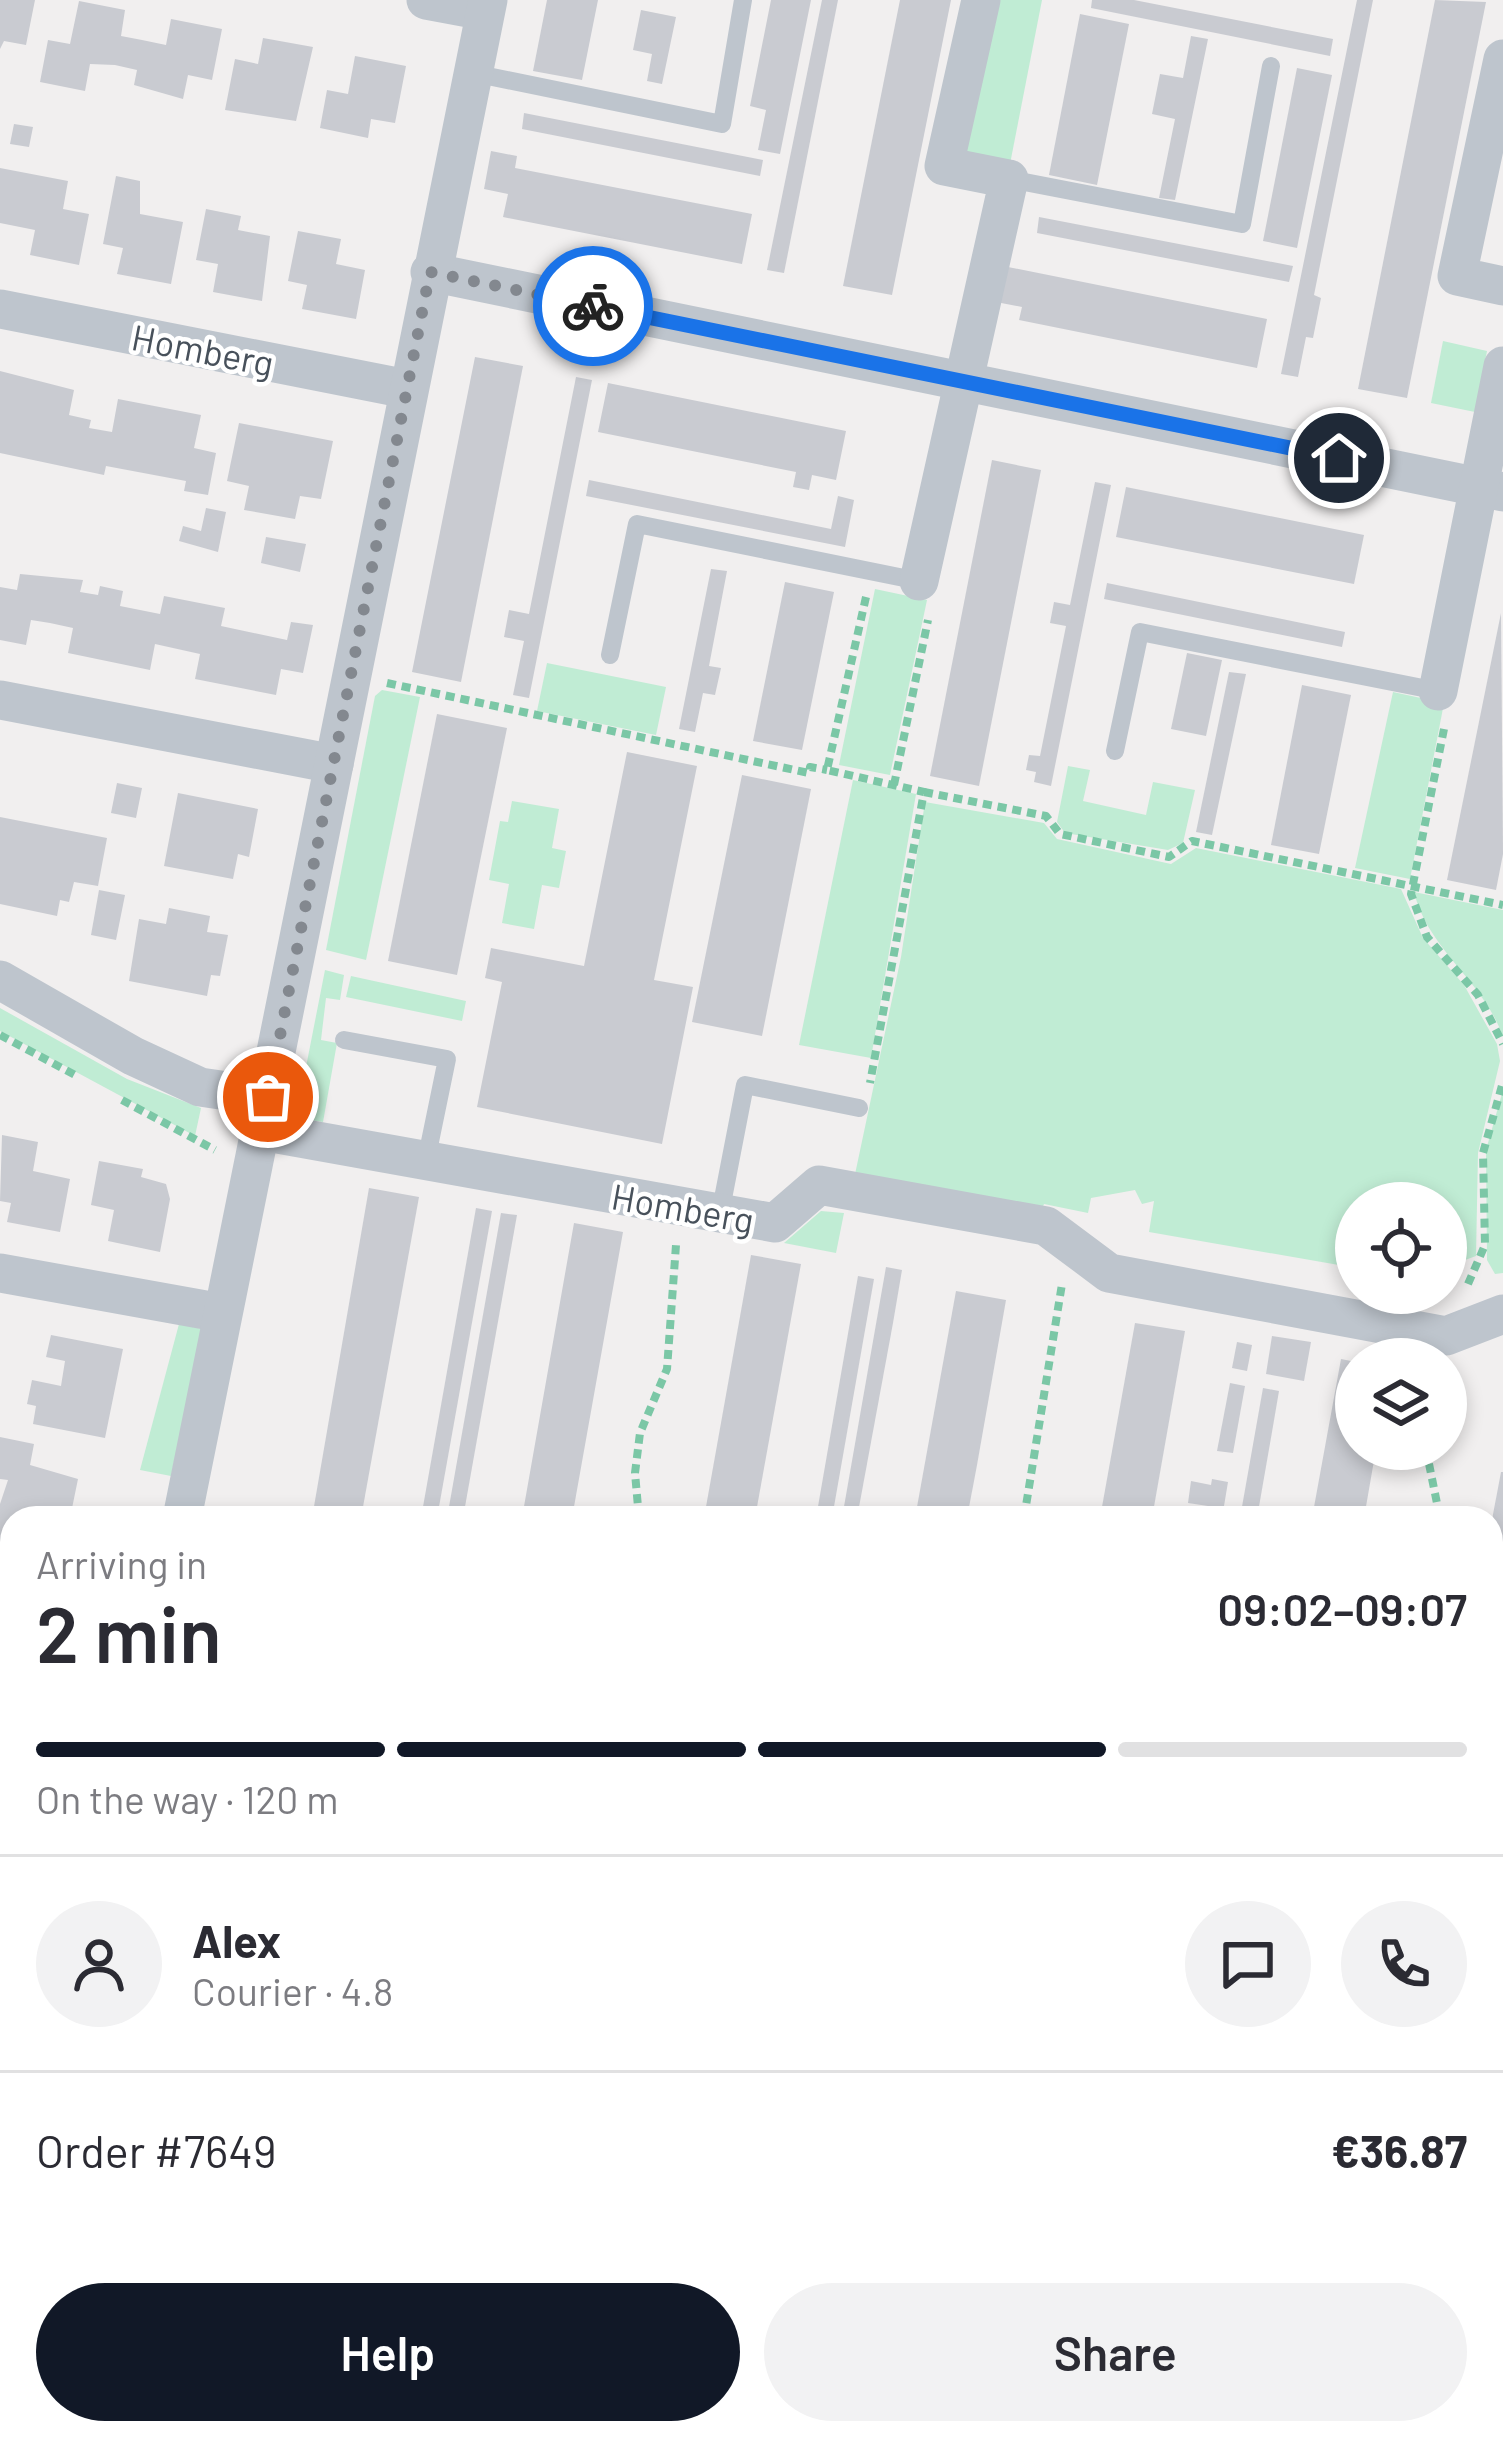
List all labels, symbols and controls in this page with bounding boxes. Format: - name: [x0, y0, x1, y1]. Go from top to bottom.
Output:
- courier: [533, 246, 653, 366]
- icon: bike: [560, 273, 626, 339]
- street label: Homberg: [128, 314, 278, 384]
- pin: [1288, 407, 1390, 509]
- icon: home: [1306, 425, 1372, 491]
- pin: [217, 1046, 319, 1148]
- icon: bag: [235, 1064, 301, 1130]
- street label: Homberg: [609, 1173, 757, 1241]
- map controls: [1335, 1182, 1467, 1470]
- button: locate: [1335, 1182, 1467, 1314]
- button: layers: [1335, 1338, 1467, 1470]
- text: Arriving in: [36, 1540, 207, 1587]
- text: 09:02–09:07: [1218, 1581, 1467, 1635]
- text: 2 min: [36, 1585, 222, 1679]
- text: On the way · 120 m: [36, 1775, 338, 1822]
- button: person: [36, 1901, 162, 2027]
- button: chat: [1185, 1901, 1311, 2027]
- button: phone: [1341, 1901, 1467, 2027]
- text: Alex: [192, 1913, 281, 1967]
- text: Courier · 4.8: [192, 1967, 393, 2014]
- text: Order #7649: [36, 2123, 276, 2177]
- text: €36.87: [1331, 2123, 1467, 2177]
- button: Help: [36, 2283, 740, 2421]
- button: Share: [764, 2283, 1467, 2421]

